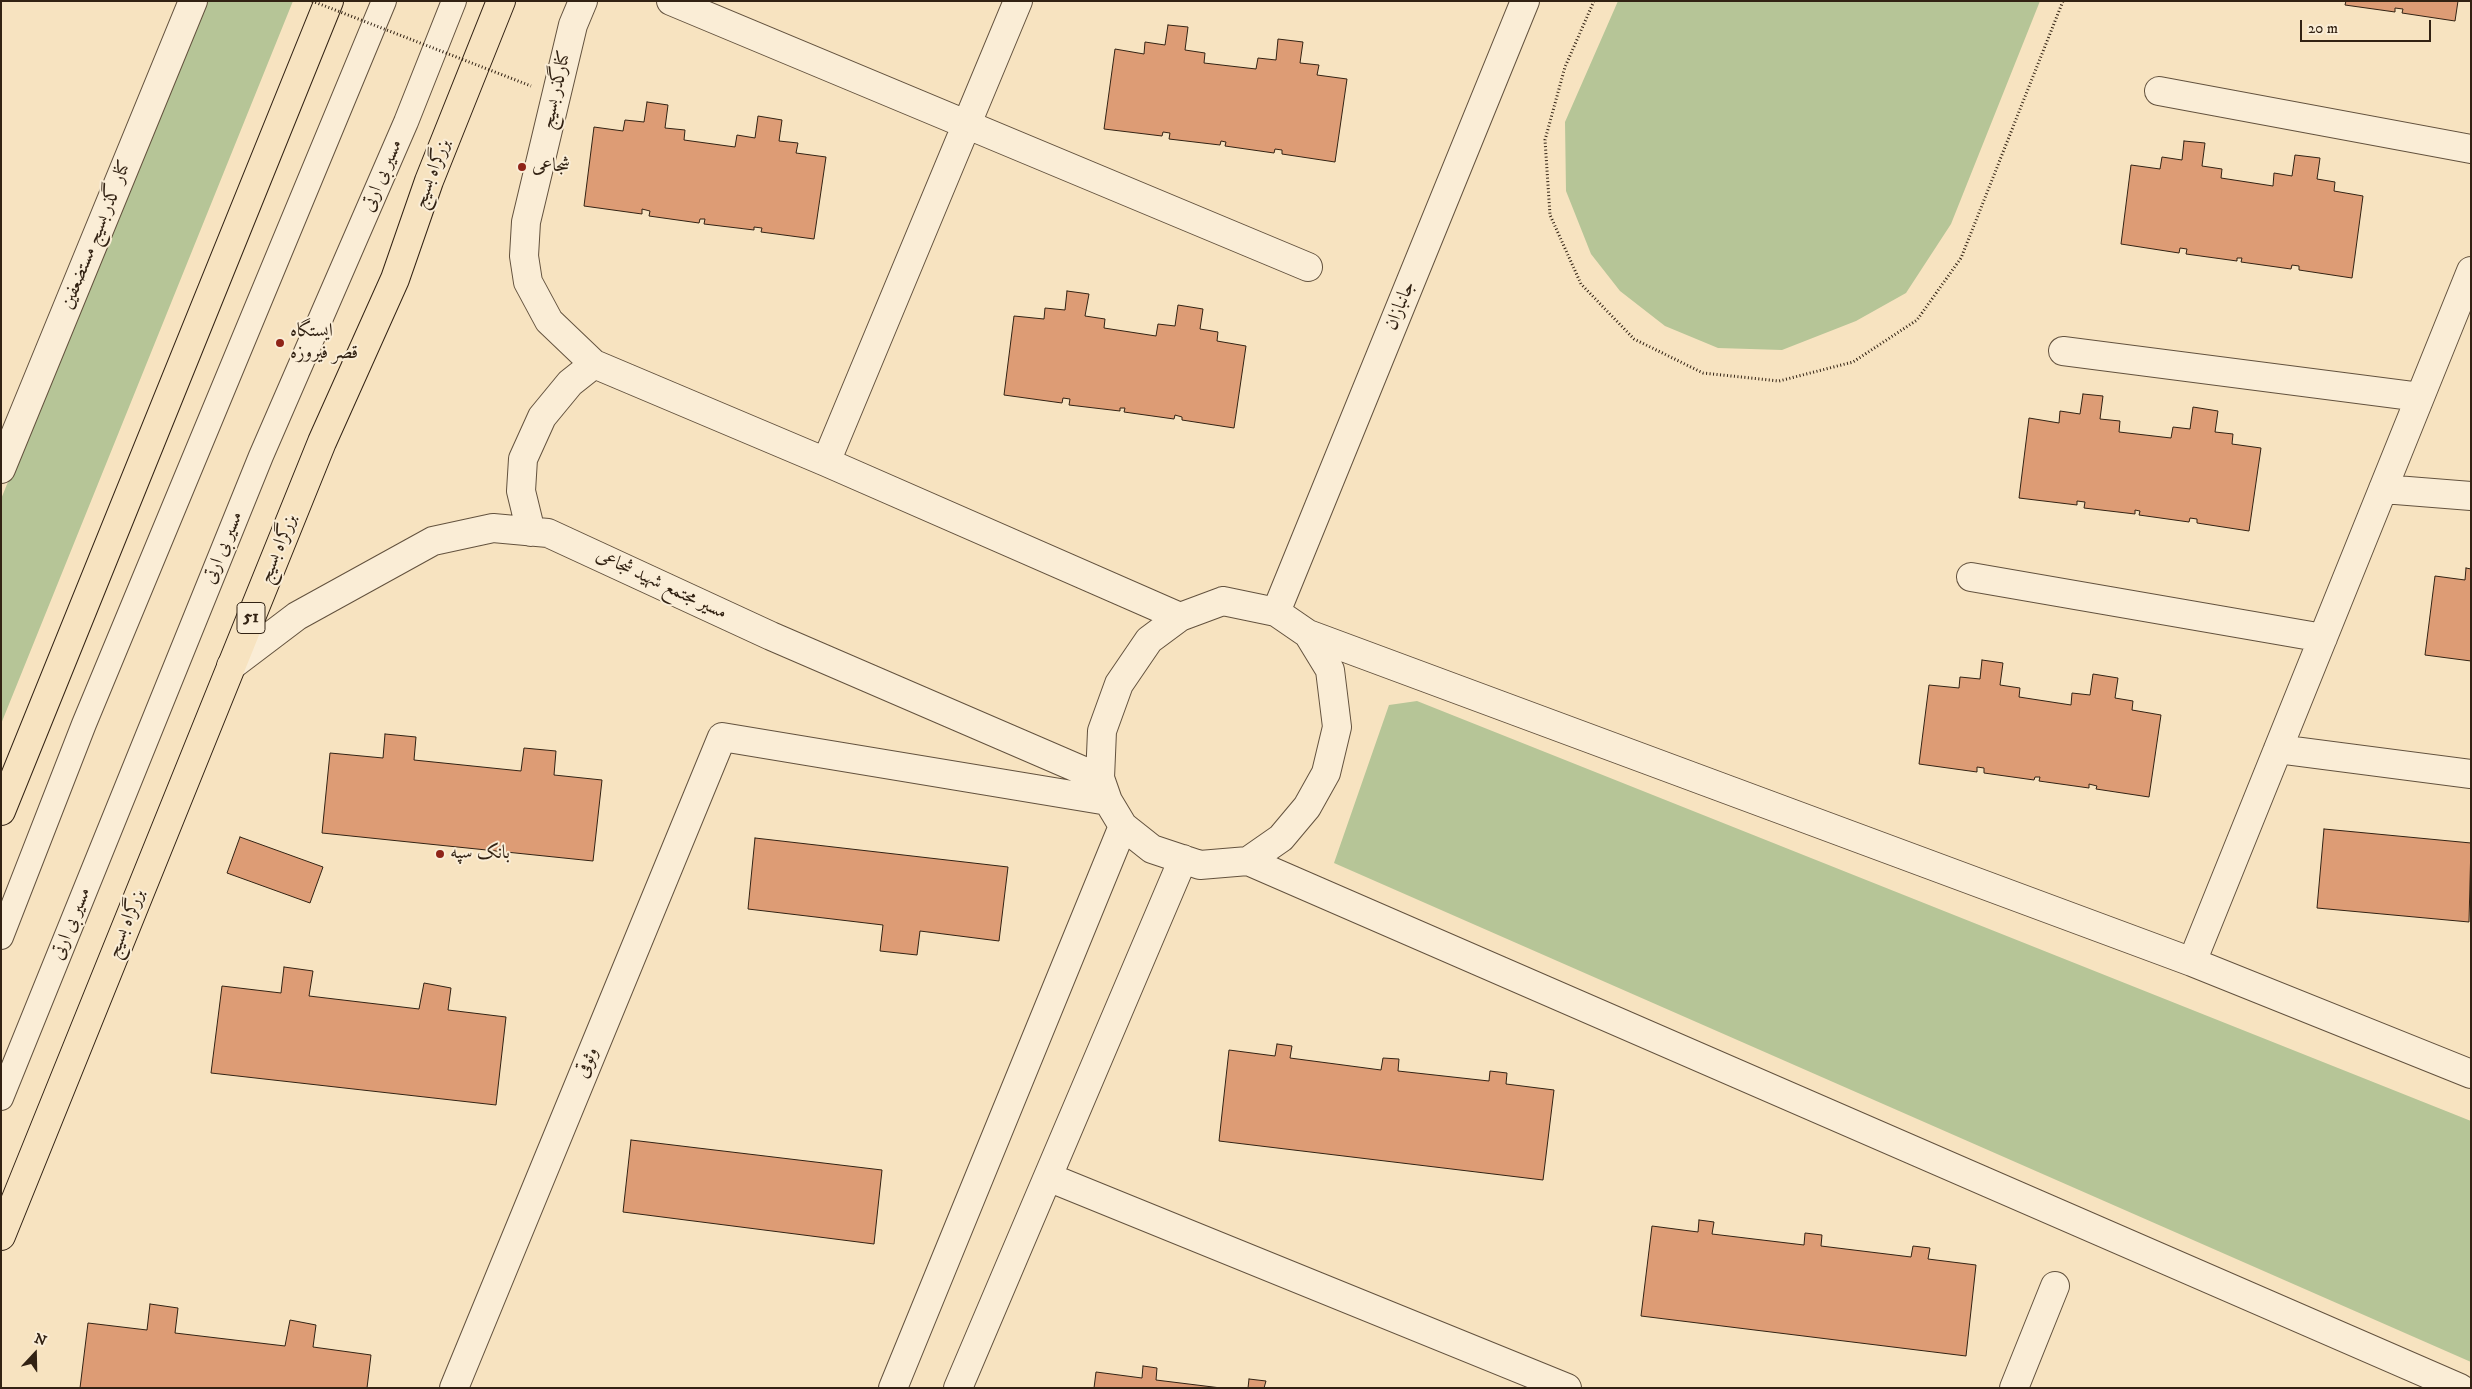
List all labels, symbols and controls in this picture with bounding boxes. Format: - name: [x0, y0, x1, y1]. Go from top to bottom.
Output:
- scale bar: [2302, 10, 2433, 42]
- text: 20 m: [2308, 19, 2338, 38]
- street label: کنارگذر بسیج: [537, 49, 577, 131]
- street label: مسیر بی ارتی: [358, 136, 408, 216]
- street label: بزرگراه بسیج: [409, 136, 457, 212]
- place label: شجاعی: [532, 156, 570, 178]
- street label: کنار گذر بسیج مستضعفین: [57, 157, 137, 313]
- marker: شجاعی: [516, 161, 528, 173]
- street label: جانبازان: [1381, 278, 1421, 334]
- place label: ایستگاه قصر فیروزه: [290, 321, 358, 365]
- marker: ایستگاه قصر فیروزه: [274, 337, 286, 349]
- street label: مسیر بی ارتی: [199, 508, 249, 588]
- street label: بزرگراه بسیج: [255, 511, 303, 587]
- street label: مسیر مجتمع شهید شجاعی: [592, 545, 730, 625]
- road number: 51: [237, 602, 265, 634]
- place label: بانک سپه: [450, 843, 510, 865]
- marker: بانک سپه: [434, 848, 446, 860]
- street label: مسیر بی ارتی: [47, 884, 97, 964]
- street label: بزرگراه بسیج: [103, 886, 151, 962]
- street label: وثوقی: [572, 1044, 604, 1082]
- north arrow: [10, 1329, 60, 1379]
- text: N: [32, 1330, 49, 1350]

